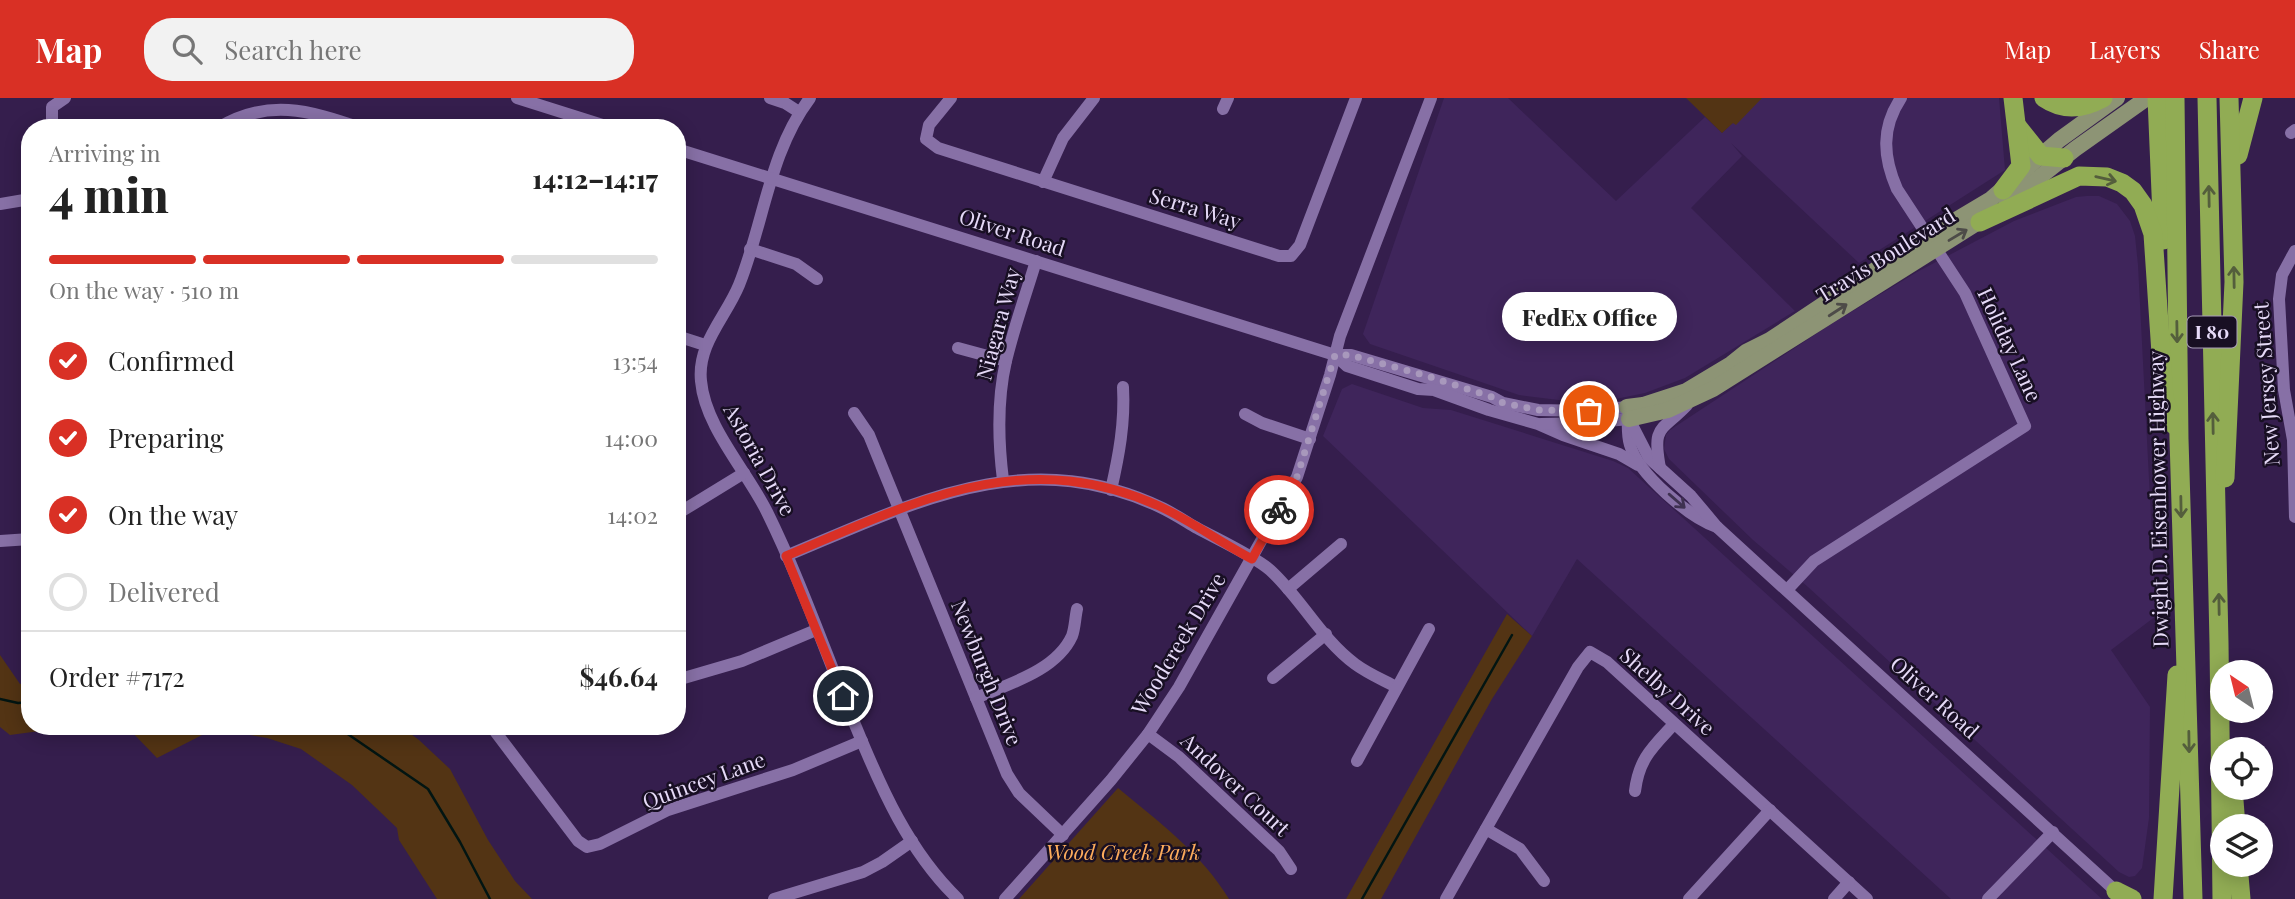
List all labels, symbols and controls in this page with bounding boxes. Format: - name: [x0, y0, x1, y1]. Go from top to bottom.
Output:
- search box: [144, 18, 634, 81]
- text: Map: [35, 27, 102, 71]
- icon: search: [168, 30, 206, 68]
- text: Search here: [224, 32, 362, 67]
- text: Map: [2005, 33, 2051, 65]
- text: Layers: [2089, 33, 2161, 65]
- text: Share: [2199, 33, 2260, 65]
- text: Arriving in: [49, 137, 161, 168]
- text: 14:12–14:17: [532, 161, 658, 196]
- text: 4 min: [49, 163, 169, 225]
- one-way arrow: [2094, 172, 2117, 186]
- street label: Serra Way: [1146, 180, 1245, 234]
- one-way arrow: [2202, 185, 2215, 208]
- street label: Travis Boulevard: [1810, 200, 1960, 308]
- street label: Oliver Road: [956, 201, 1069, 261]
- one-way arrow: [1947, 228, 1967, 242]
- street label: Niagara Way: [969, 264, 1026, 383]
- one-way arrow: [2227, 266, 2241, 289]
- text: On the way · 510 m: [49, 274, 239, 305]
- street label: Holiday Lane: [1972, 283, 2049, 406]
- callout: FedEx Office: [1502, 292, 1676, 341]
- text: FedEx Office: [1522, 301, 1657, 332]
- street label: New Jersey Street: [2245, 301, 2285, 467]
- one-way arrow: [1828, 302, 1847, 317]
- road number: I 80: [2188, 316, 2236, 348]
- one-way arrow: [2171, 321, 2184, 344]
- icon: check: [49, 342, 87, 380]
- text: Confirmed: [108, 343, 235, 378]
- text: 13:54: [612, 345, 658, 376]
- street label: Dwight D. Eisenhower Highway: [2140, 350, 2174, 648]
- pin: [1559, 381, 1619, 441]
- icon: bag: [1570, 392, 1608, 430]
- street label: Astoria Drive: [718, 397, 803, 520]
- one-way arrow: [2207, 412, 2220, 435]
- icon: check: [49, 419, 87, 457]
- text: Preparing: [108, 420, 224, 455]
- text: 14:00: [604, 422, 658, 453]
- courier: [1244, 475, 1314, 545]
- icon: bike: [1260, 491, 1298, 529]
- one-way arrow: [1668, 493, 1686, 509]
- one-way arrow: [2174, 495, 2188, 518]
- icon: check: [49, 496, 87, 534]
- text: On the way: [108, 497, 238, 532]
- text: 14:02: [607, 499, 658, 530]
- street label: Woodcreek Drive: [1123, 567, 1231, 720]
- text: Delivered: [108, 574, 220, 609]
- one-way arrow: [2212, 593, 2225, 616]
- street label: Newburgh Drive: [946, 595, 1030, 749]
- street label: Shelby Drive: [1615, 640, 1722, 741]
- street label: Oliver Road: [1885, 649, 1986, 744]
- text: Order #7172: [49, 659, 185, 694]
- text: $46.64: [579, 659, 658, 694]
- north arrow: [2210, 660, 2273, 723]
- map controls: [2210, 660, 2273, 877]
- pin: [813, 666, 873, 726]
- icon: home: [824, 677, 862, 715]
- street label: Andover Court: [1175, 725, 1297, 842]
- one-way arrow: [2182, 731, 2196, 754]
- button: locate: [2210, 737, 2273, 800]
- street label: Quincey Lane: [638, 744, 768, 814]
- button: layers: [2210, 814, 2273, 877]
- park label: Wood Creek Park: [1046, 837, 1201, 865]

